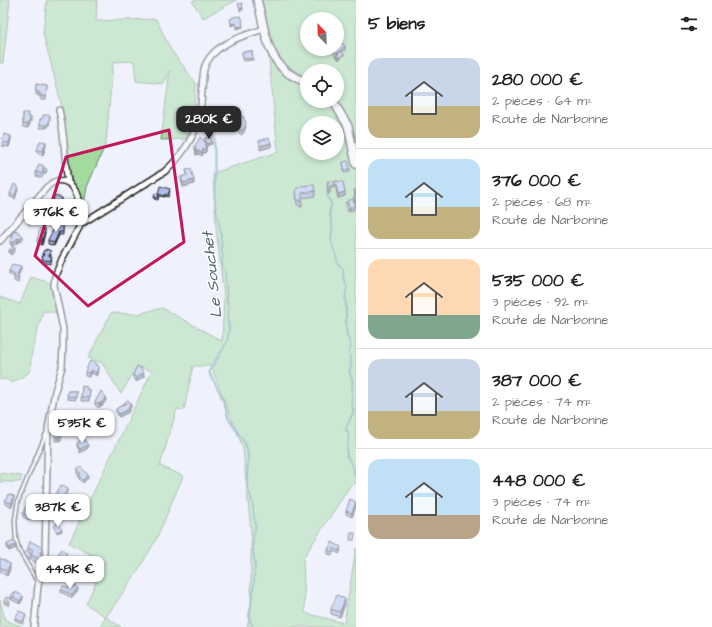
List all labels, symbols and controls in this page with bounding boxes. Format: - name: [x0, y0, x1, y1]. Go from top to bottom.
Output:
- north arrow: [300, 12, 344, 56]
- map controls: [300, 12, 344, 160]
- text: 5 biens: [368, 12, 425, 36]
- icon: filters: [678, 13, 700, 35]
- button: locate: [300, 64, 344, 108]
- text: 280 000 €: [492, 68, 583, 92]
- icon: home: [400, 74, 448, 122]
- text: 2 pièces · 64 m²: [492, 92, 592, 110]
- pin: 280K €: [176, 106, 242, 140]
- text: 280K €: [185, 110, 233, 128]
- text: Route de Narbonne: [492, 110, 608, 128]
- button: layers: [300, 116, 344, 160]
- text: 376 000 €: [492, 169, 581, 193]
- icon: home: [400, 175, 448, 223]
- text: 2 pièces · 68 m²: [492, 193, 592, 211]
- pin: 376K €: [23, 199, 89, 233]
- text: 376K €: [33, 203, 79, 221]
- text: Route de Narbonne: [492, 211, 608, 229]
- water label: Le Souchet: [196, 229, 227, 319]
- text: 535 000 €: [492, 269, 584, 293]
- icon: home: [400, 275, 448, 323]
- text: 3 pièces · 92 m²: [492, 293, 589, 311]
- text: Route de Narbonne: [492, 311, 608, 329]
- text: 387 000 €: [492, 369, 581, 393]
- icon: home: [400, 375, 448, 423]
- text: 2 pièces · 74 m²: [492, 393, 592, 411]
- pin: 535K €: [49, 410, 115, 444]
- text: Route de Narbonne: [492, 411, 608, 429]
- text: 535K €: [58, 414, 106, 432]
- text: 448 000 €: [492, 469, 585, 493]
- icon: home: [400, 475, 448, 523]
- text: 3 pièces · 74 m²: [492, 493, 591, 511]
- pin: 387K €: [25, 494, 91, 528]
- text: 387K €: [35, 498, 81, 516]
- text: Route de Narbonne: [492, 511, 608, 529]
- pin: 448K €: [37, 556, 103, 590]
- text: 448K €: [45, 560, 95, 578]

